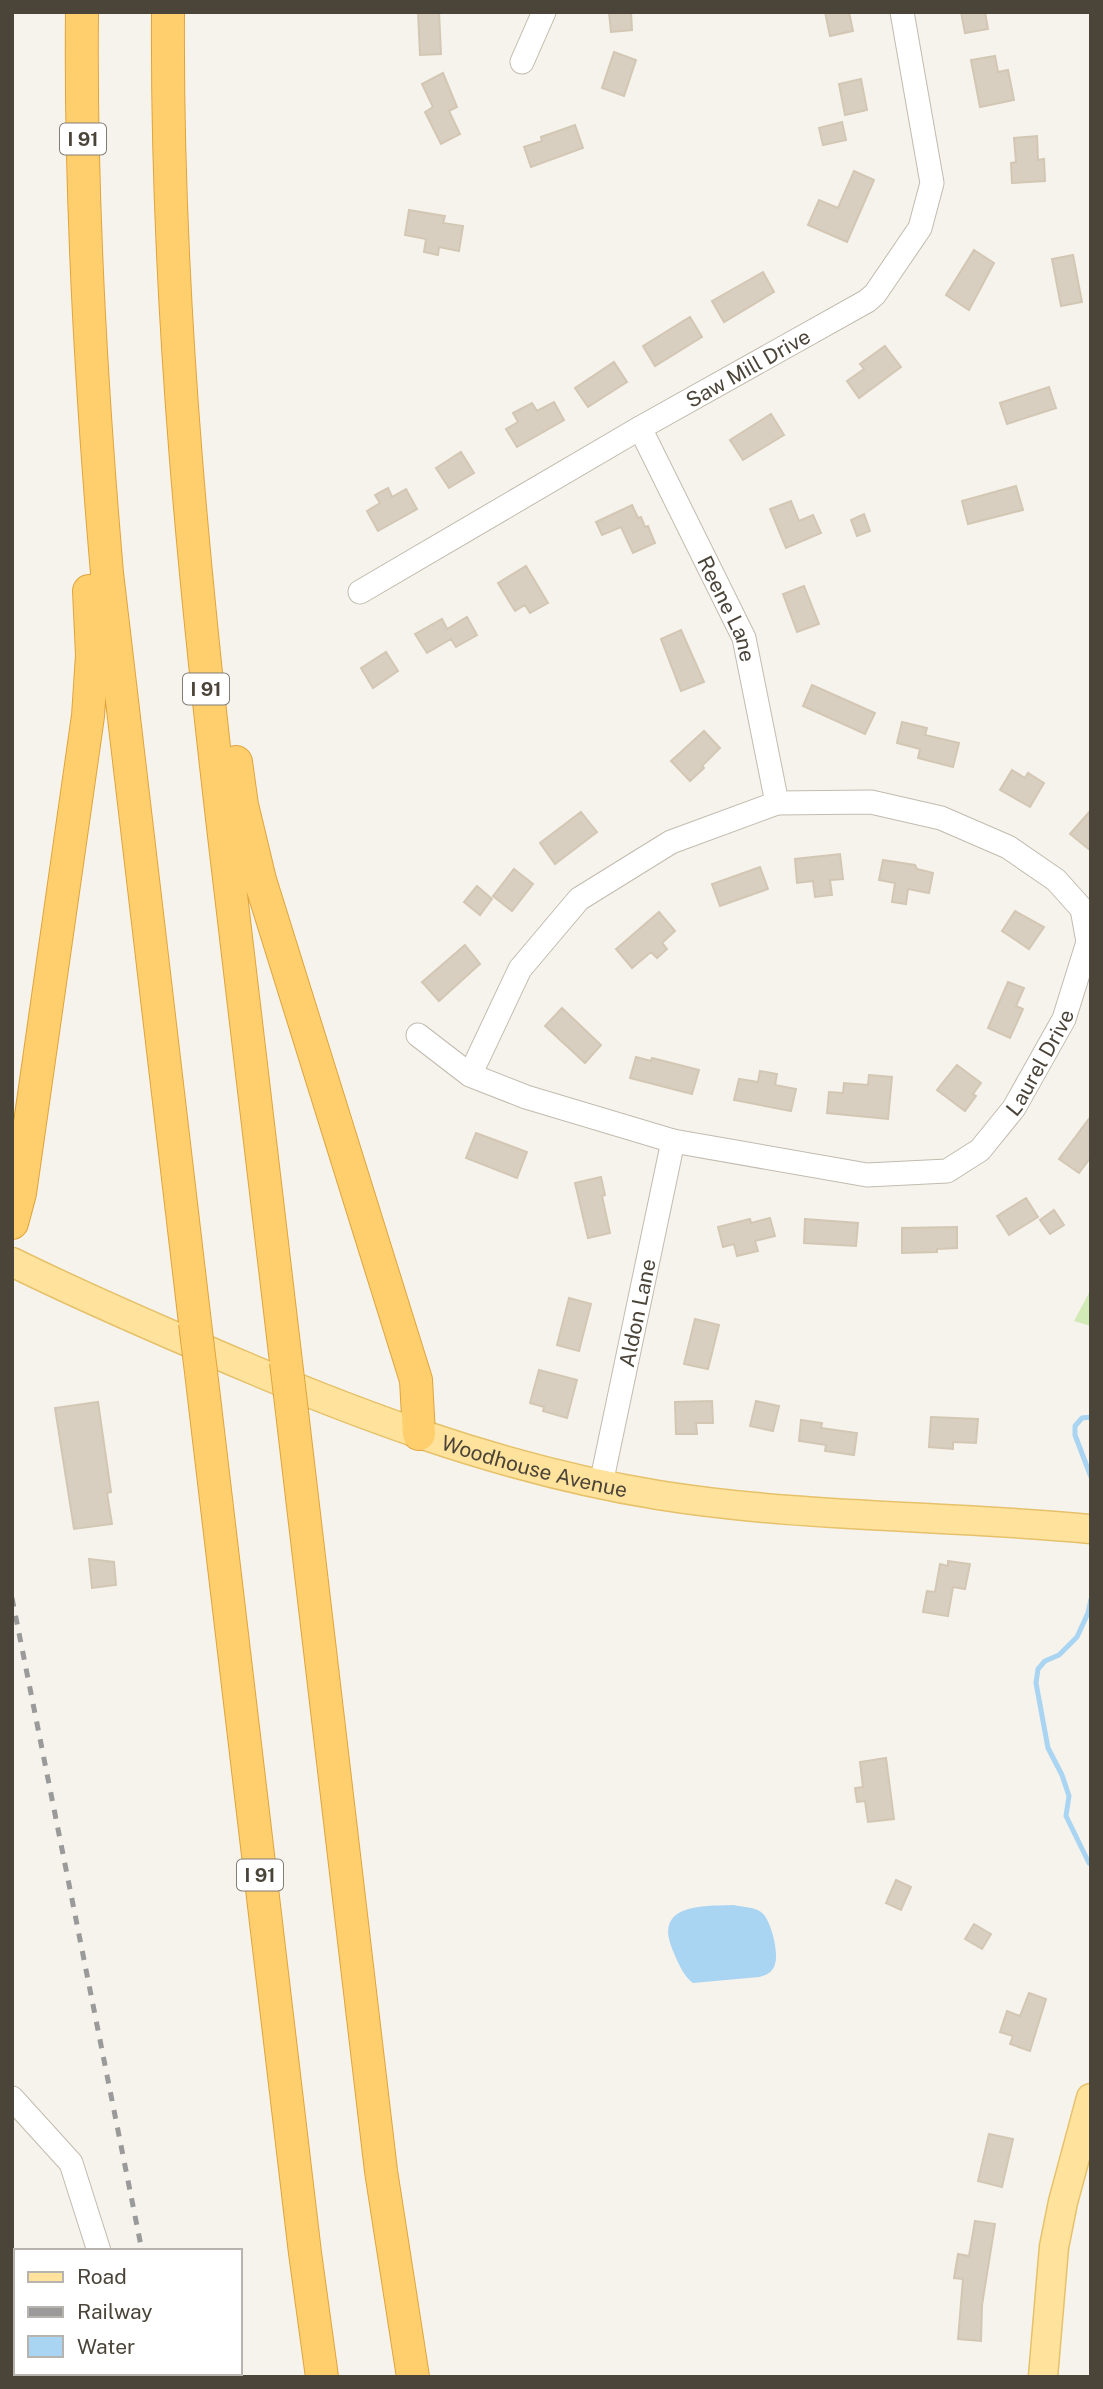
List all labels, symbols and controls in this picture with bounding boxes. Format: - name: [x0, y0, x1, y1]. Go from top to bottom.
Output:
- road number: I 91: [60, 124, 106, 154]
- street label: Saw Mill Drive: [681, 323, 814, 412]
- street label: Reene Lane: [693, 551, 761, 664]
- road number: I 91: [183, 674, 229, 704]
- street label: Laurel Drive: [1000, 1006, 1079, 1121]
- street label: Aldon Lane: [613, 1256, 660, 1369]
- street label: Woodhouse Avenue: [438, 1429, 630, 1502]
- road number: I 91: [237, 1859, 283, 1890]
- legend: [14, 2249, 242, 2375]
- text: Road: [77, 2264, 127, 2289]
- text: Railway: [77, 2299, 153, 2324]
- text: Water: [77, 2334, 135, 2359]

